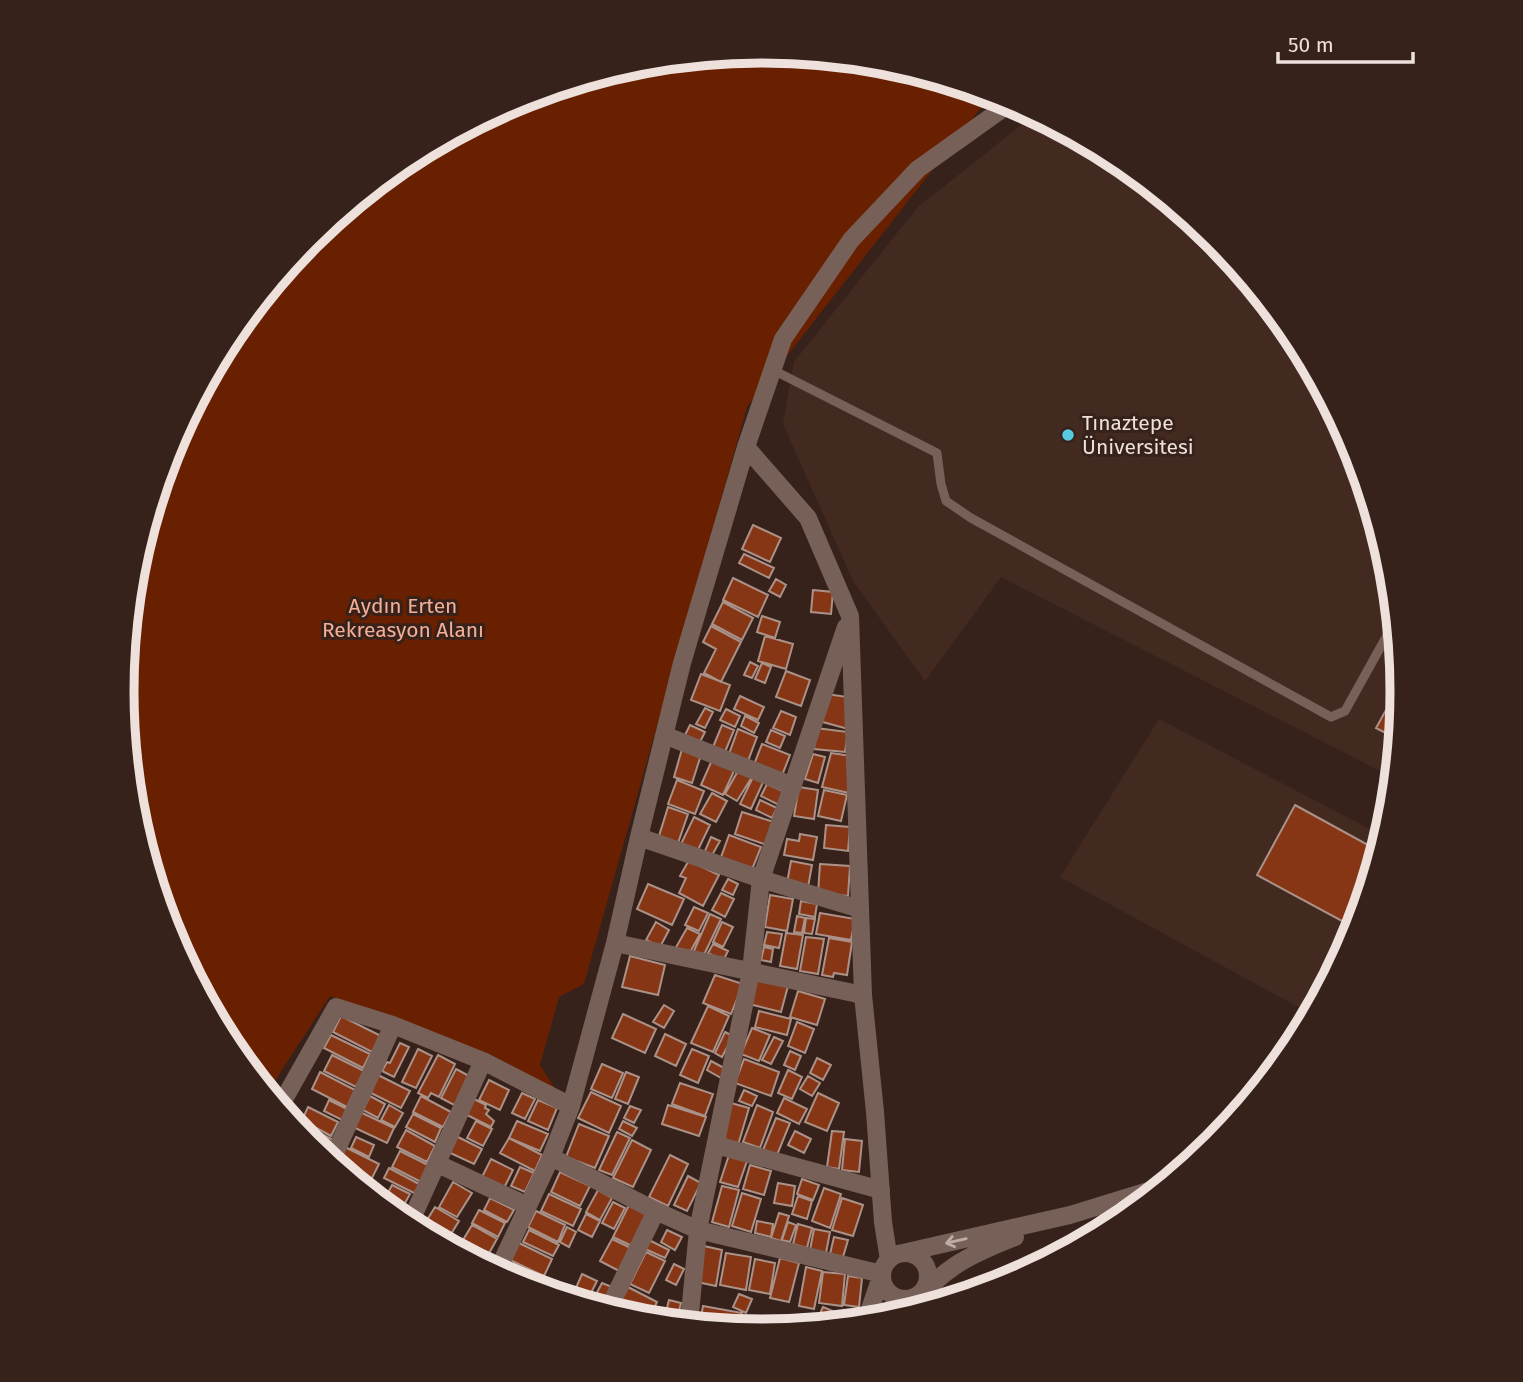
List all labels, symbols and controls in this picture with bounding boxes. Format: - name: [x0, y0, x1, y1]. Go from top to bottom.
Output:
- scale bar: [1278, 21, 1413, 65]
- text: 50 m: [1288, 32, 1334, 58]
- place label: Tınaztepe Üniversitesi: [1082, 410, 1194, 460]
- marker: Tınaztepe Üniversitesi: [1060, 427, 1076, 443]
- park label: Aydın Erten Rekreasyon Alanı: [322, 593, 484, 643]
- one-way arrow: [945, 1235, 968, 1249]

